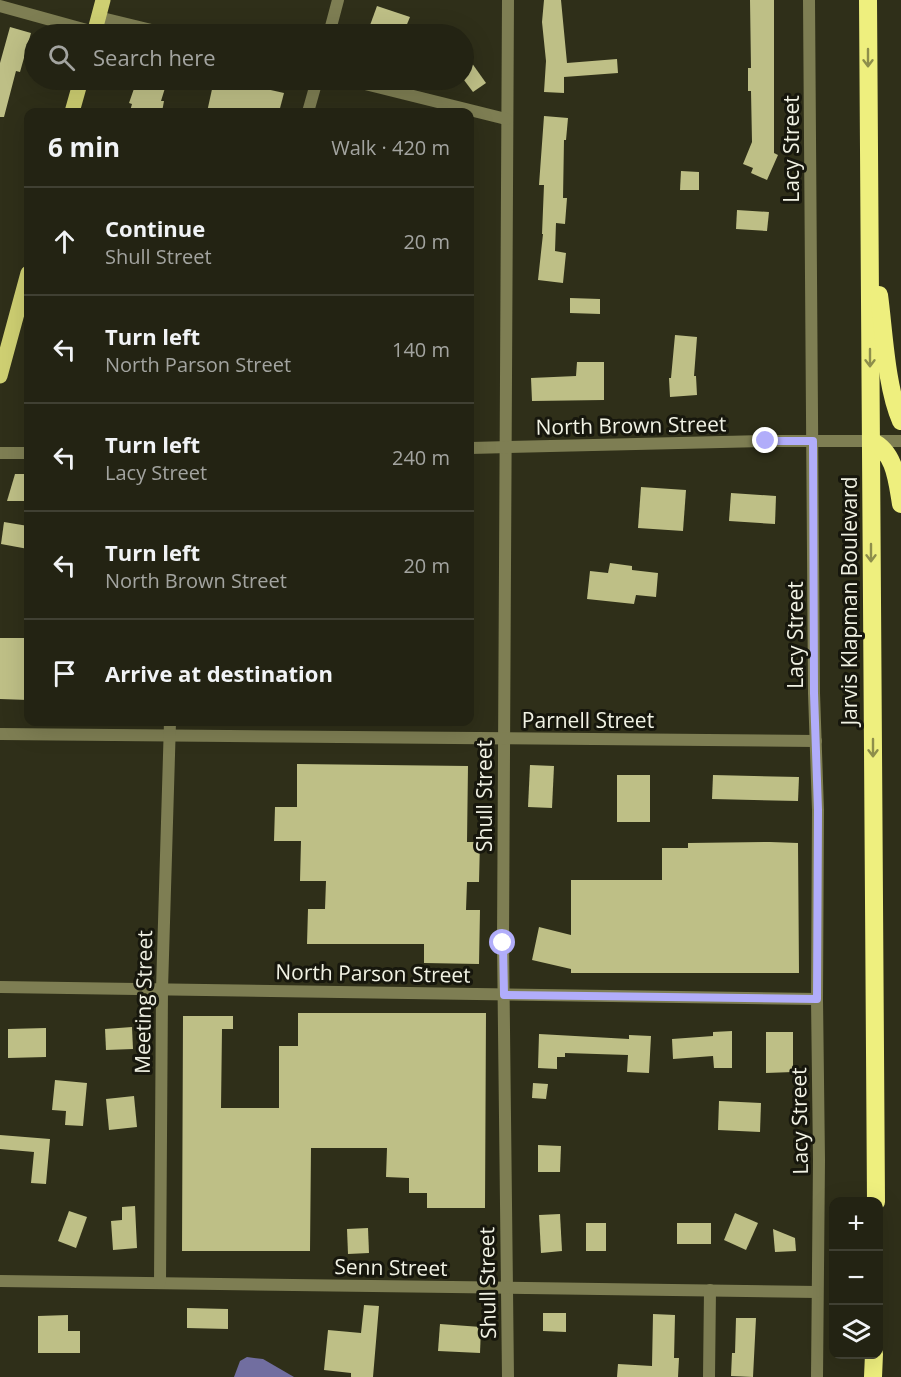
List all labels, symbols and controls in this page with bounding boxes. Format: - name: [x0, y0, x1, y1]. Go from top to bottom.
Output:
- search box: [24, 24, 474, 90]
- icon: search: [45, 41, 78, 74]
- text: Search here: [93, 42, 216, 72]
- one-way arrow: [862, 48, 874, 68]
- street label: Lacy Street: [777, 95, 805, 203]
- text: 6 min: [48, 129, 120, 165]
- text: Walk · 420 m: [331, 134, 450, 161]
- text: Continue: [105, 213, 205, 243]
- icon: ahead: [48, 225, 81, 258]
- text: 20 m: [403, 228, 450, 255]
- text: Shull Street: [105, 243, 212, 270]
- text: Turn left: [105, 321, 200, 351]
- icon: left: [48, 333, 81, 366]
- text: 140 m: [392, 336, 450, 363]
- one-way arrow: [864, 348, 876, 368]
- text: North Parson Street: [105, 351, 291, 378]
- street label: North Brown Street: [535, 409, 727, 441]
- route end: [752, 427, 778, 453]
- text: Turn left: [105, 429, 200, 459]
- icon: left: [48, 441, 81, 474]
- text: 240 m: [392, 444, 450, 471]
- text: Lacy Street: [105, 459, 207, 486]
- street label: Jarvis Klapman Boulevard: [835, 476, 863, 728]
- text: Turn left: [105, 537, 200, 567]
- one-way arrow: [866, 543, 877, 563]
- icon: left: [48, 549, 81, 582]
- text: 20 m: [403, 552, 450, 579]
- text: North Brown Street: [105, 567, 287, 594]
- street label: Lacy Street: [781, 581, 809, 689]
- icon: arrive: [48, 657, 81, 690]
- text: Arrive at destination: [105, 658, 333, 688]
- street label: Parnell Street: [522, 706, 654, 734]
- one-way arrow: [867, 738, 879, 758]
- street label: Shull Street: [470, 740, 498, 852]
- route start: [489, 929, 515, 955]
- street label: Meeting Street: [128, 930, 158, 1074]
- street label: North Parson Street: [275, 957, 471, 989]
- street label: Lacy Street: [784, 1067, 814, 1175]
- map controls: [829, 1197, 883, 1359]
- button: +: [829, 1197, 883, 1251]
- street label: Shull Street: [472, 1227, 502, 1339]
- button: −: [829, 1251, 883, 1305]
- street label: Senn Street: [334, 1252, 448, 1282]
- button: layers: [829, 1305, 883, 1359]

